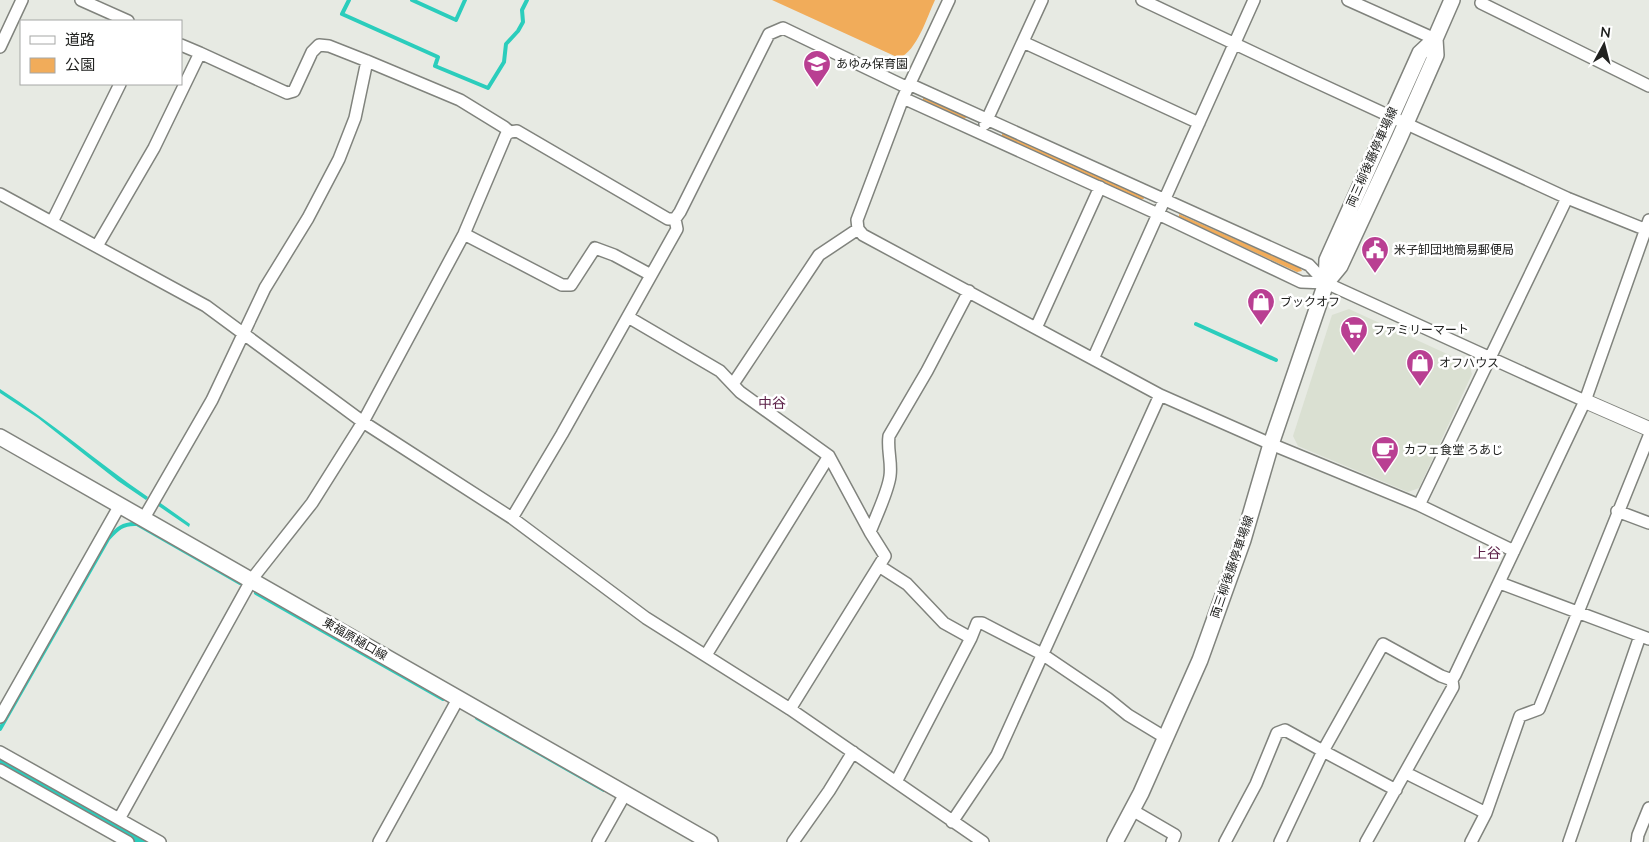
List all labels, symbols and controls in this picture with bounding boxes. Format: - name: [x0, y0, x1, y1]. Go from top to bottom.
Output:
- legend: [20, 20, 182, 85]
- north arrow: [1579, 20, 1629, 70]
- text: N: [1599, 23, 1612, 43]
- text: 道路: [65, 30, 95, 50]
- school or university icon: あゆみ保育園: [802, 49, 832, 88]
- text: 公園: [65, 55, 95, 75]
- place label: あゆみ保育園: [836, 56, 908, 72]
- street label: 両三柳後藤停車場線: [1343, 104, 1401, 210]
- public building icon: 米子卸団地簡易郵便局: [1360, 235, 1390, 274]
- place label: 米子卸団地簡易郵便局: [1394, 242, 1514, 258]
- shop icon: ブックオフ: [1246, 287, 1276, 326]
- place label: ブックオフ: [1280, 294, 1340, 310]
- supermarket icon: ファミリーマート: [1339, 315, 1369, 354]
- place label: ファミリーマート: [1373, 322, 1469, 338]
- shop icon: オフハウス: [1405, 348, 1435, 387]
- place label: オフハウス: [1439, 355, 1499, 371]
- district label: 中谷: [758, 394, 786, 413]
- cafe icon: カフェ食堂 ろあじ: [1370, 435, 1400, 474]
- place label: カフェ食堂 ろあじ: [1404, 442, 1503, 458]
- street label: 両三柳後藤停車場線: [1207, 513, 1257, 621]
- district label: 上谷: [1473, 544, 1501, 563]
- street label: 東福原樋口線: [320, 614, 390, 664]

